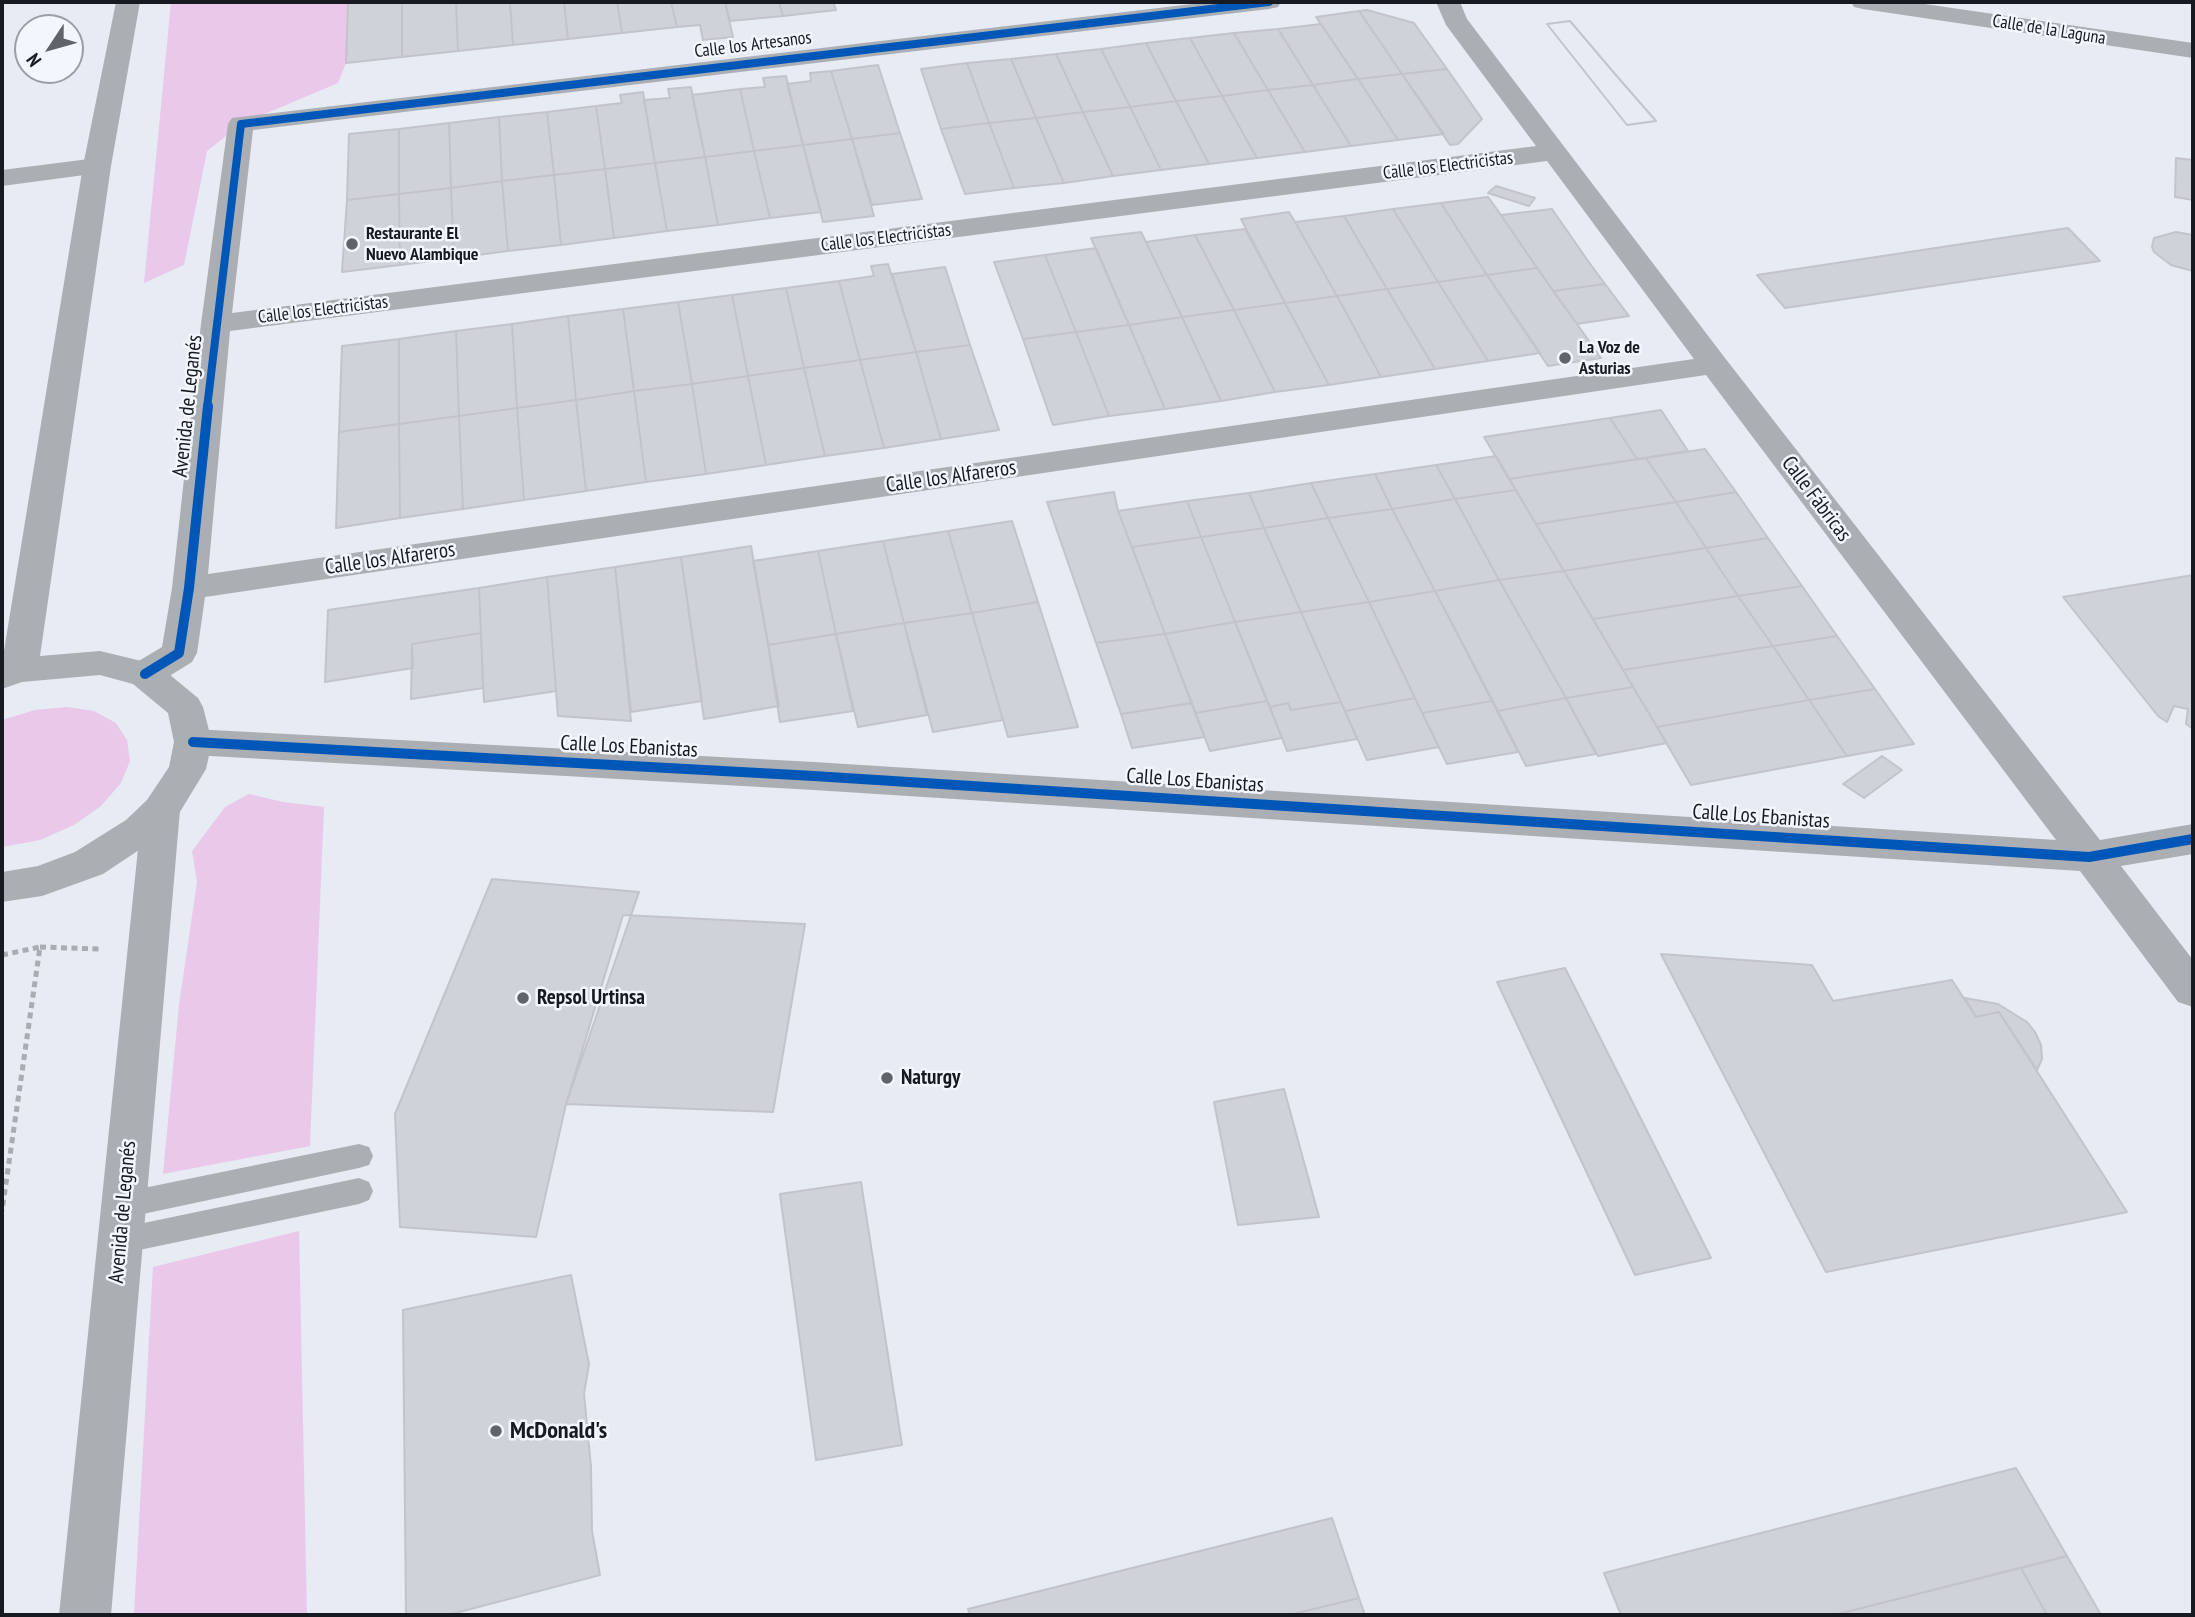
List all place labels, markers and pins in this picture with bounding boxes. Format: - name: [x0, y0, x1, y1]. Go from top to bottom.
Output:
- place label: Restaurante El Nuevo Alambique: [366, 223, 479, 266]
- marker: Restaurante El Nuevo Alambique: [344, 236, 360, 252]
- place label: La Voz de Asturias: [1579, 337, 1640, 380]
- marker: La Voz de Asturias: [1557, 350, 1573, 366]
- place label: Repsol Urtinsa: [537, 985, 645, 1011]
- marker: Repsol Urtinsa: [515, 990, 531, 1006]
- place label: Naturgy: [901, 1065, 960, 1091]
- marker: Naturgy: [879, 1070, 895, 1086]
- place label: McDonald's: [510, 1417, 607, 1445]
- marker: McDonald's: [488, 1423, 504, 1439]

